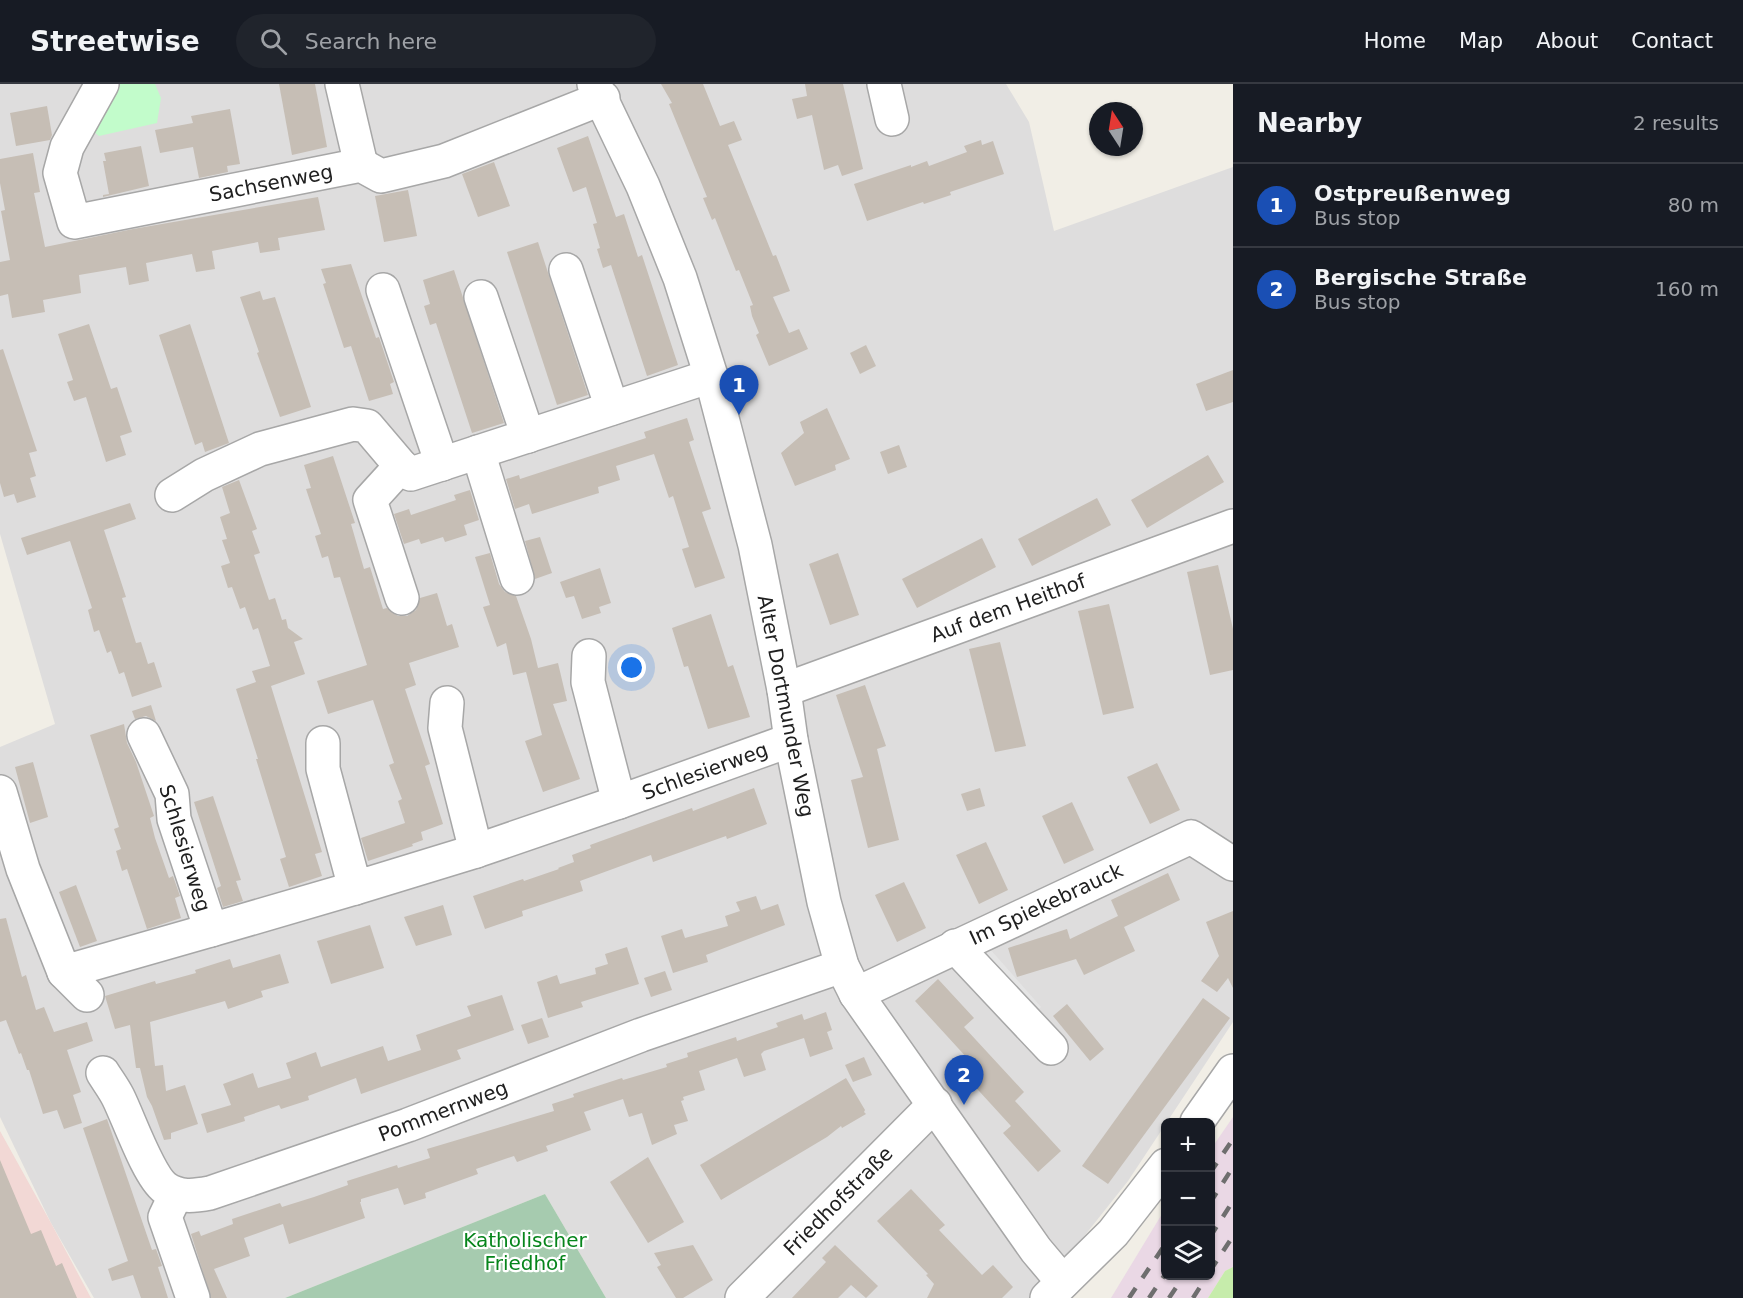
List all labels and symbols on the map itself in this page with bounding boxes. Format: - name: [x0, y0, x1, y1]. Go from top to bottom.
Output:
- north arrow: [1089, 102, 1143, 156]
- street label: Sachsenweg: [207, 159, 335, 207]
- pin: 1: [720, 366, 758, 415]
- street label: Auf dem Heithof: [927, 568, 1090, 647]
- street label: Alter Dortmunder Weg: [753, 593, 819, 819]
- your location: [617, 653, 646, 682]
- street label: Schlesierweg: [639, 737, 771, 805]
- street label: Schlesierweg: [154, 781, 216, 915]
- street label: Im Spiekebrauck: [965, 858, 1127, 950]
- pin: 2: [944, 1056, 984, 1105]
- street label: Pommernweg: [375, 1075, 511, 1147]
- street label: Friedhofstraße: [778, 1141, 898, 1261]
- park label: Katholischer Friedhof: [463, 1228, 588, 1275]

